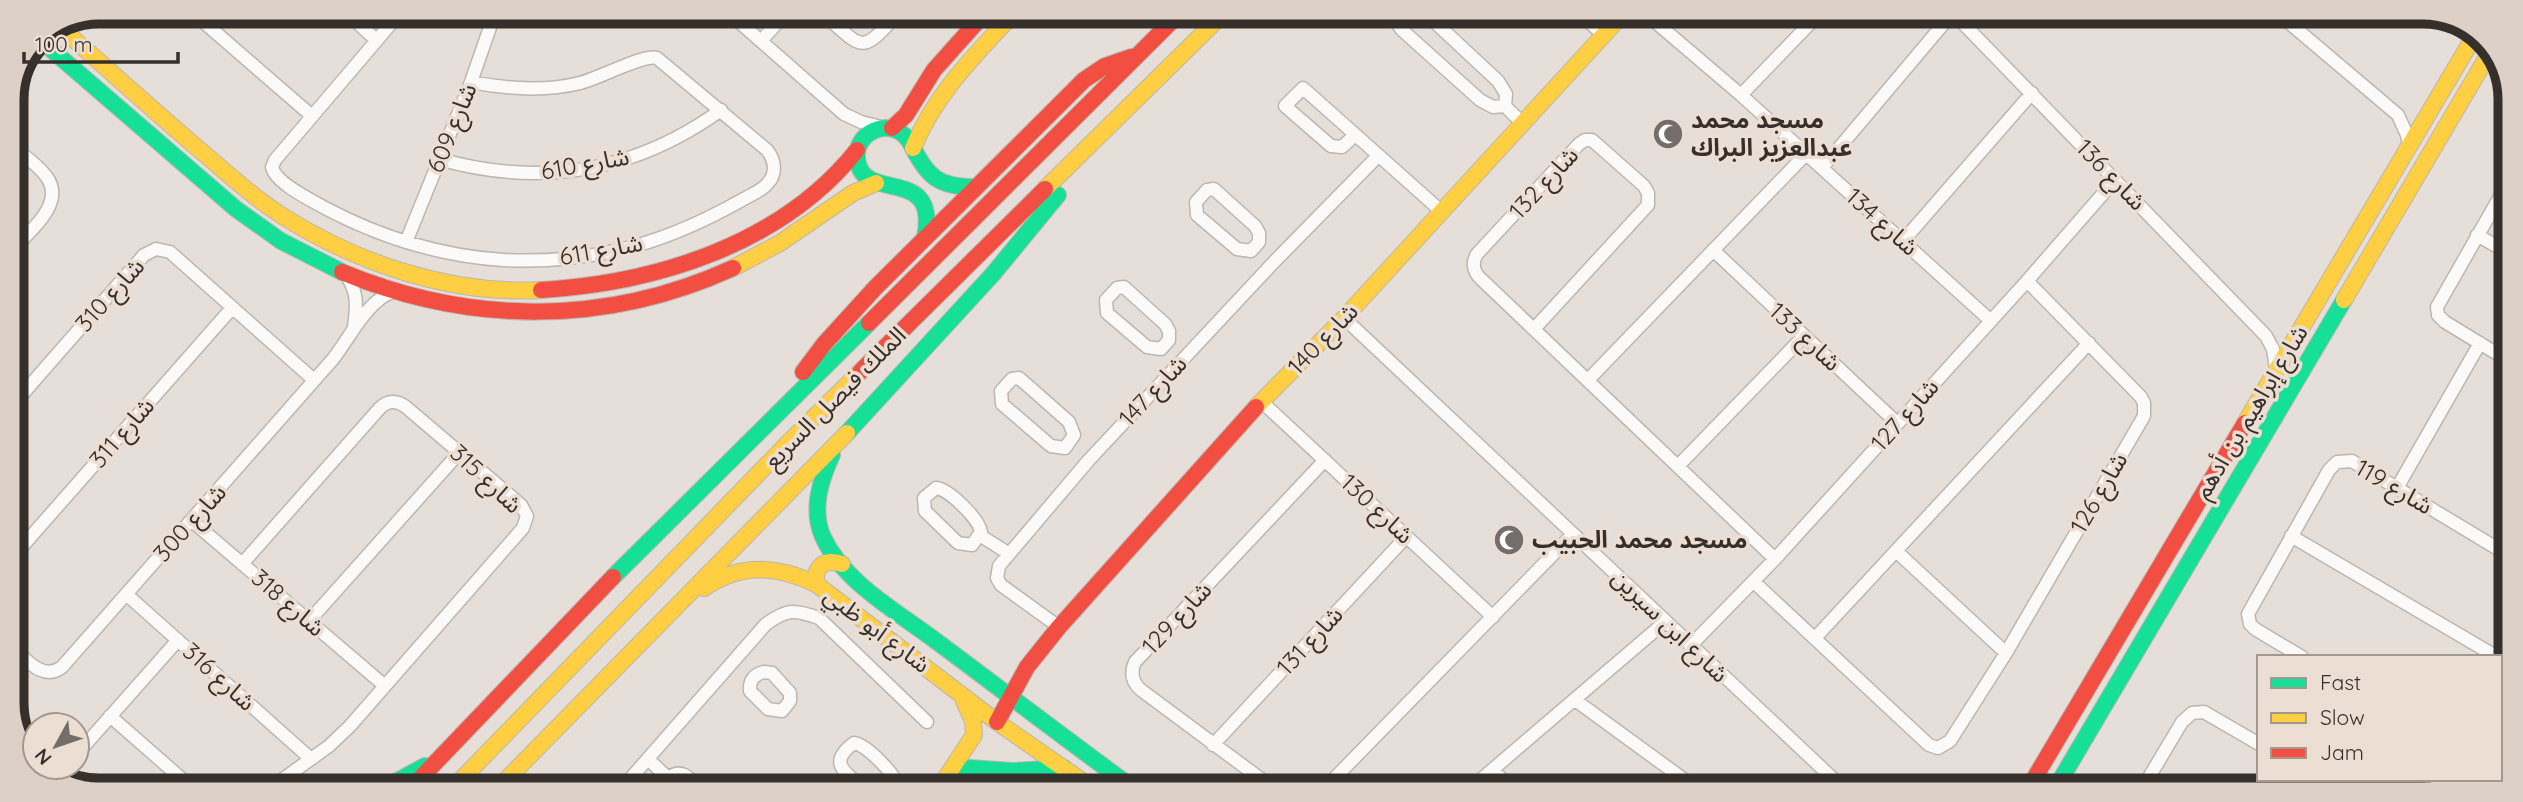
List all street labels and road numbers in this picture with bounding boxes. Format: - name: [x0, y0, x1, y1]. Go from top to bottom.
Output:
- street label: شارع 609: [420, 78, 485, 178]
- street label: شارع 136: [2068, 132, 2153, 218]
- street label: شارع 610: [538, 140, 632, 188]
- street label: شارع 132: [1502, 140, 1586, 227]
- street label: شارع 134: [1838, 181, 1925, 264]
- street label: شارع 611: [557, 227, 645, 274]
- street label: شارع 310: [68, 251, 152, 339]
- street label: شارع 140: [1281, 296, 1366, 383]
- street label: شارع 133: [1761, 296, 1848, 379]
- street label: شارع إبراهيم بن أدهم: [2186, 319, 2316, 505]
- street label: الملك فيصل السريع: [757, 320, 914, 477]
- street label: شارع 147: [1112, 349, 1195, 434]
- street label: شارع 127: [1864, 372, 1947, 459]
- street label: شارع 311: [82, 391, 162, 476]
- street label: شارع 315: [442, 437, 529, 521]
- street label: شارع 126: [2063, 447, 2136, 540]
- street label: شارع 119: [2349, 452, 2439, 523]
- street label: شارع 130: [1333, 467, 1420, 552]
- street label: شارع 300: [147, 477, 234, 569]
- street label: شارع 318: [244, 562, 332, 645]
- street label: شارع ابن سيرين: [1604, 562, 1735, 691]
- street label: شارع 129: [1135, 575, 1220, 662]
- street label: شارع أبو ظبي: [816, 579, 937, 683]
- street label: شارع 131: [1270, 599, 1351, 683]
- street label: شارع 316: [175, 636, 262, 719]

